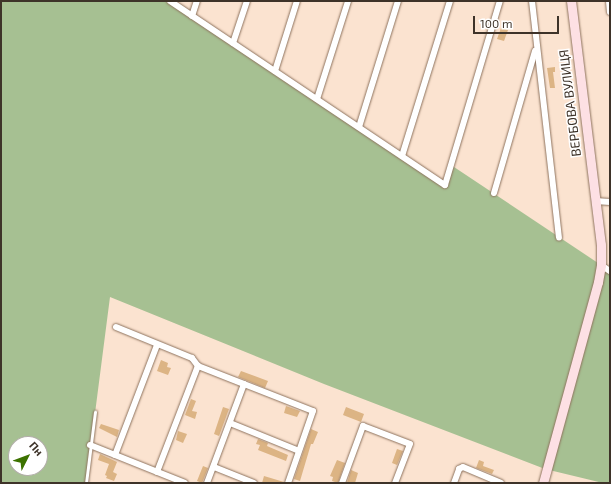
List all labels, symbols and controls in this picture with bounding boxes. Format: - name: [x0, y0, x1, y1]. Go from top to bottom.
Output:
- scale bar: [475, 8, 561, 34]
- text: 100 m: [480, 16, 512, 30]
- street label: ВЕРБОВА ВУЛИЦЯ: [556, 49, 584, 157]
- north arrow: [8, 436, 48, 476]
- text: Пн: [27, 439, 46, 458]

